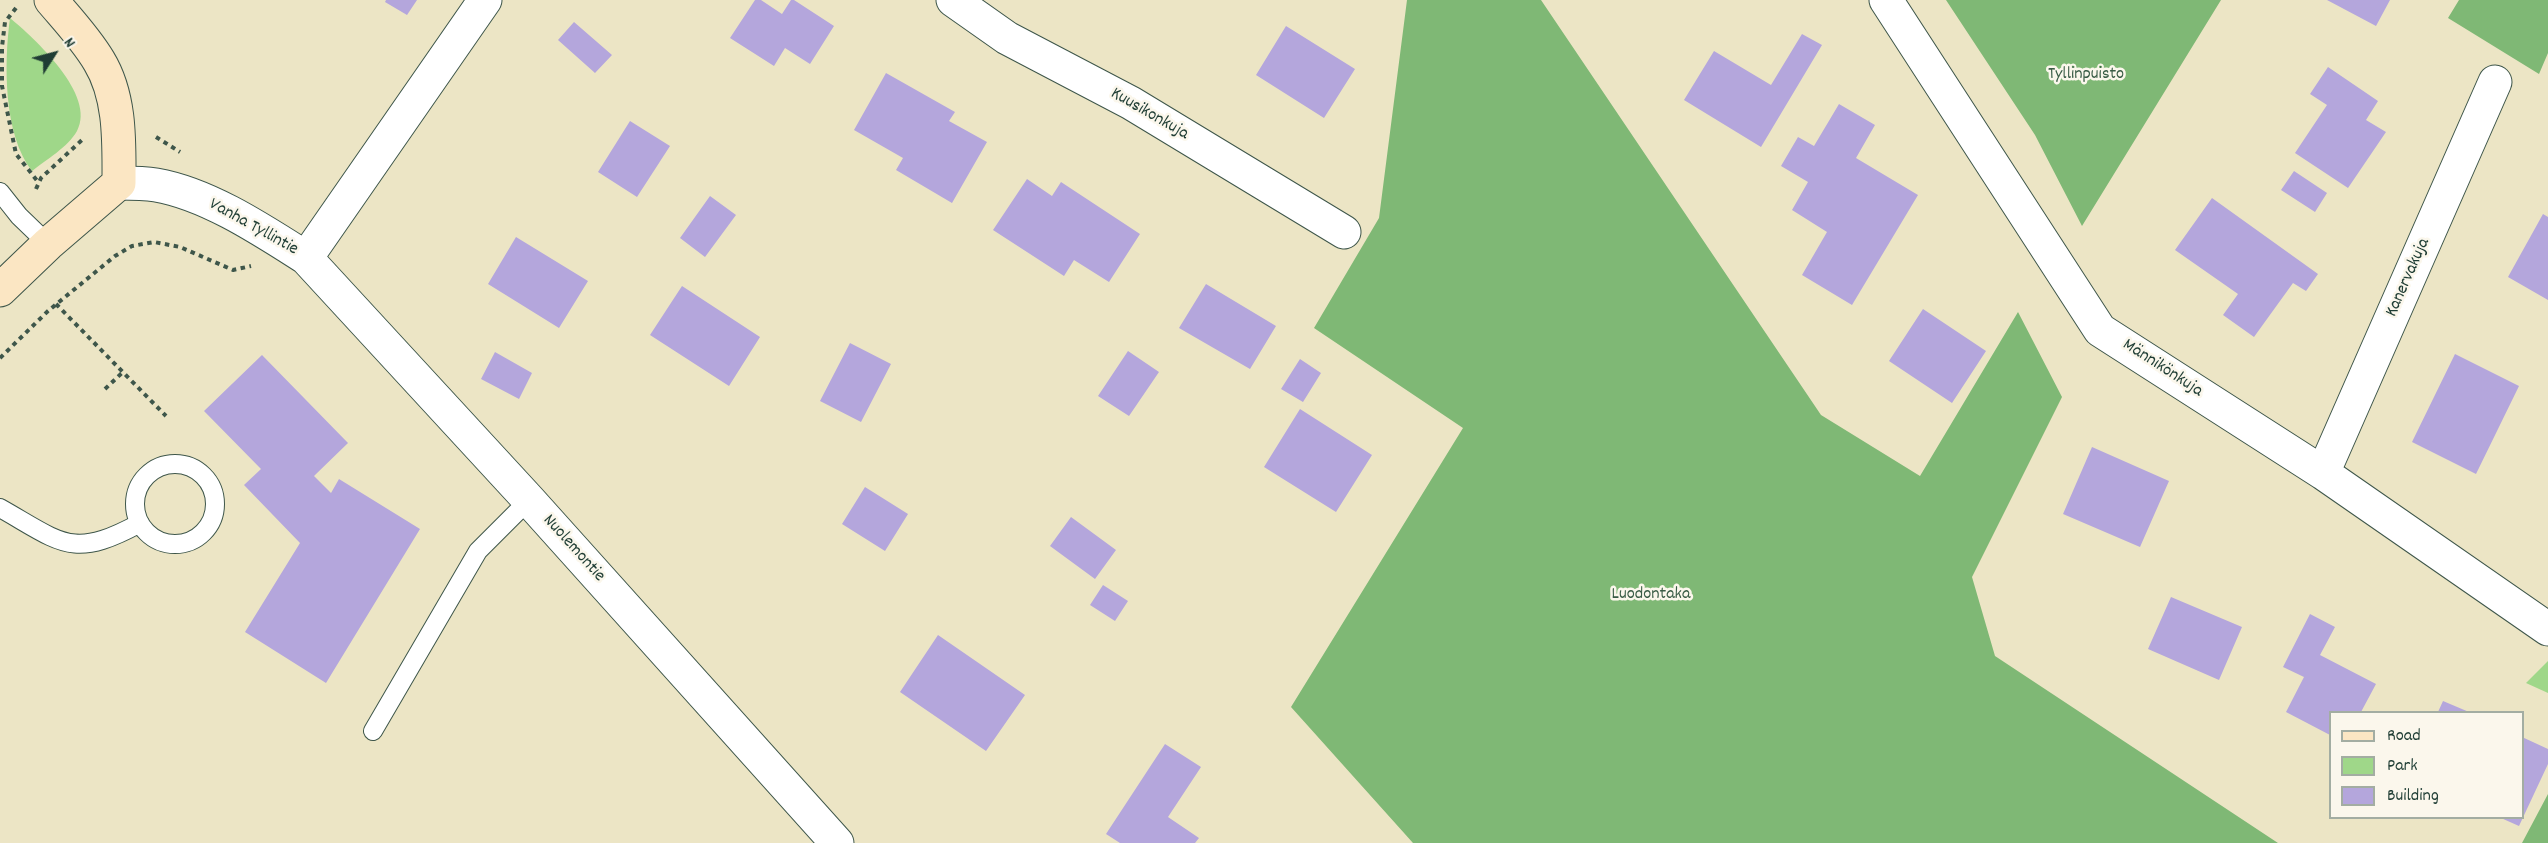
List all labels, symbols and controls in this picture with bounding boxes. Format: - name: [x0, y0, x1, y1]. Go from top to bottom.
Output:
- north arrow: [24, 24, 84, 84]
- text: N: [57, 33, 81, 53]
- park label: Tyllinpuisto: [2048, 65, 2124, 87]
- street label: Kuusikonkuja: [1106, 84, 1192, 146]
- street label: Vanha Tyllintie: [205, 195, 301, 261]
- street label: Kanervakuja: [2382, 235, 2436, 321]
- street label: Männikönkuja: [2118, 335, 2206, 403]
- street label: Nuolemontie: [537, 511, 609, 587]
- park label: Luodontaka: [1612, 585, 1690, 607]
- legend: [2329, 711, 2524, 819]
- text: Road: [2387, 724, 2421, 749]
- text: Park: [2387, 754, 2418, 779]
- text: Building: [2387, 784, 2439, 809]

